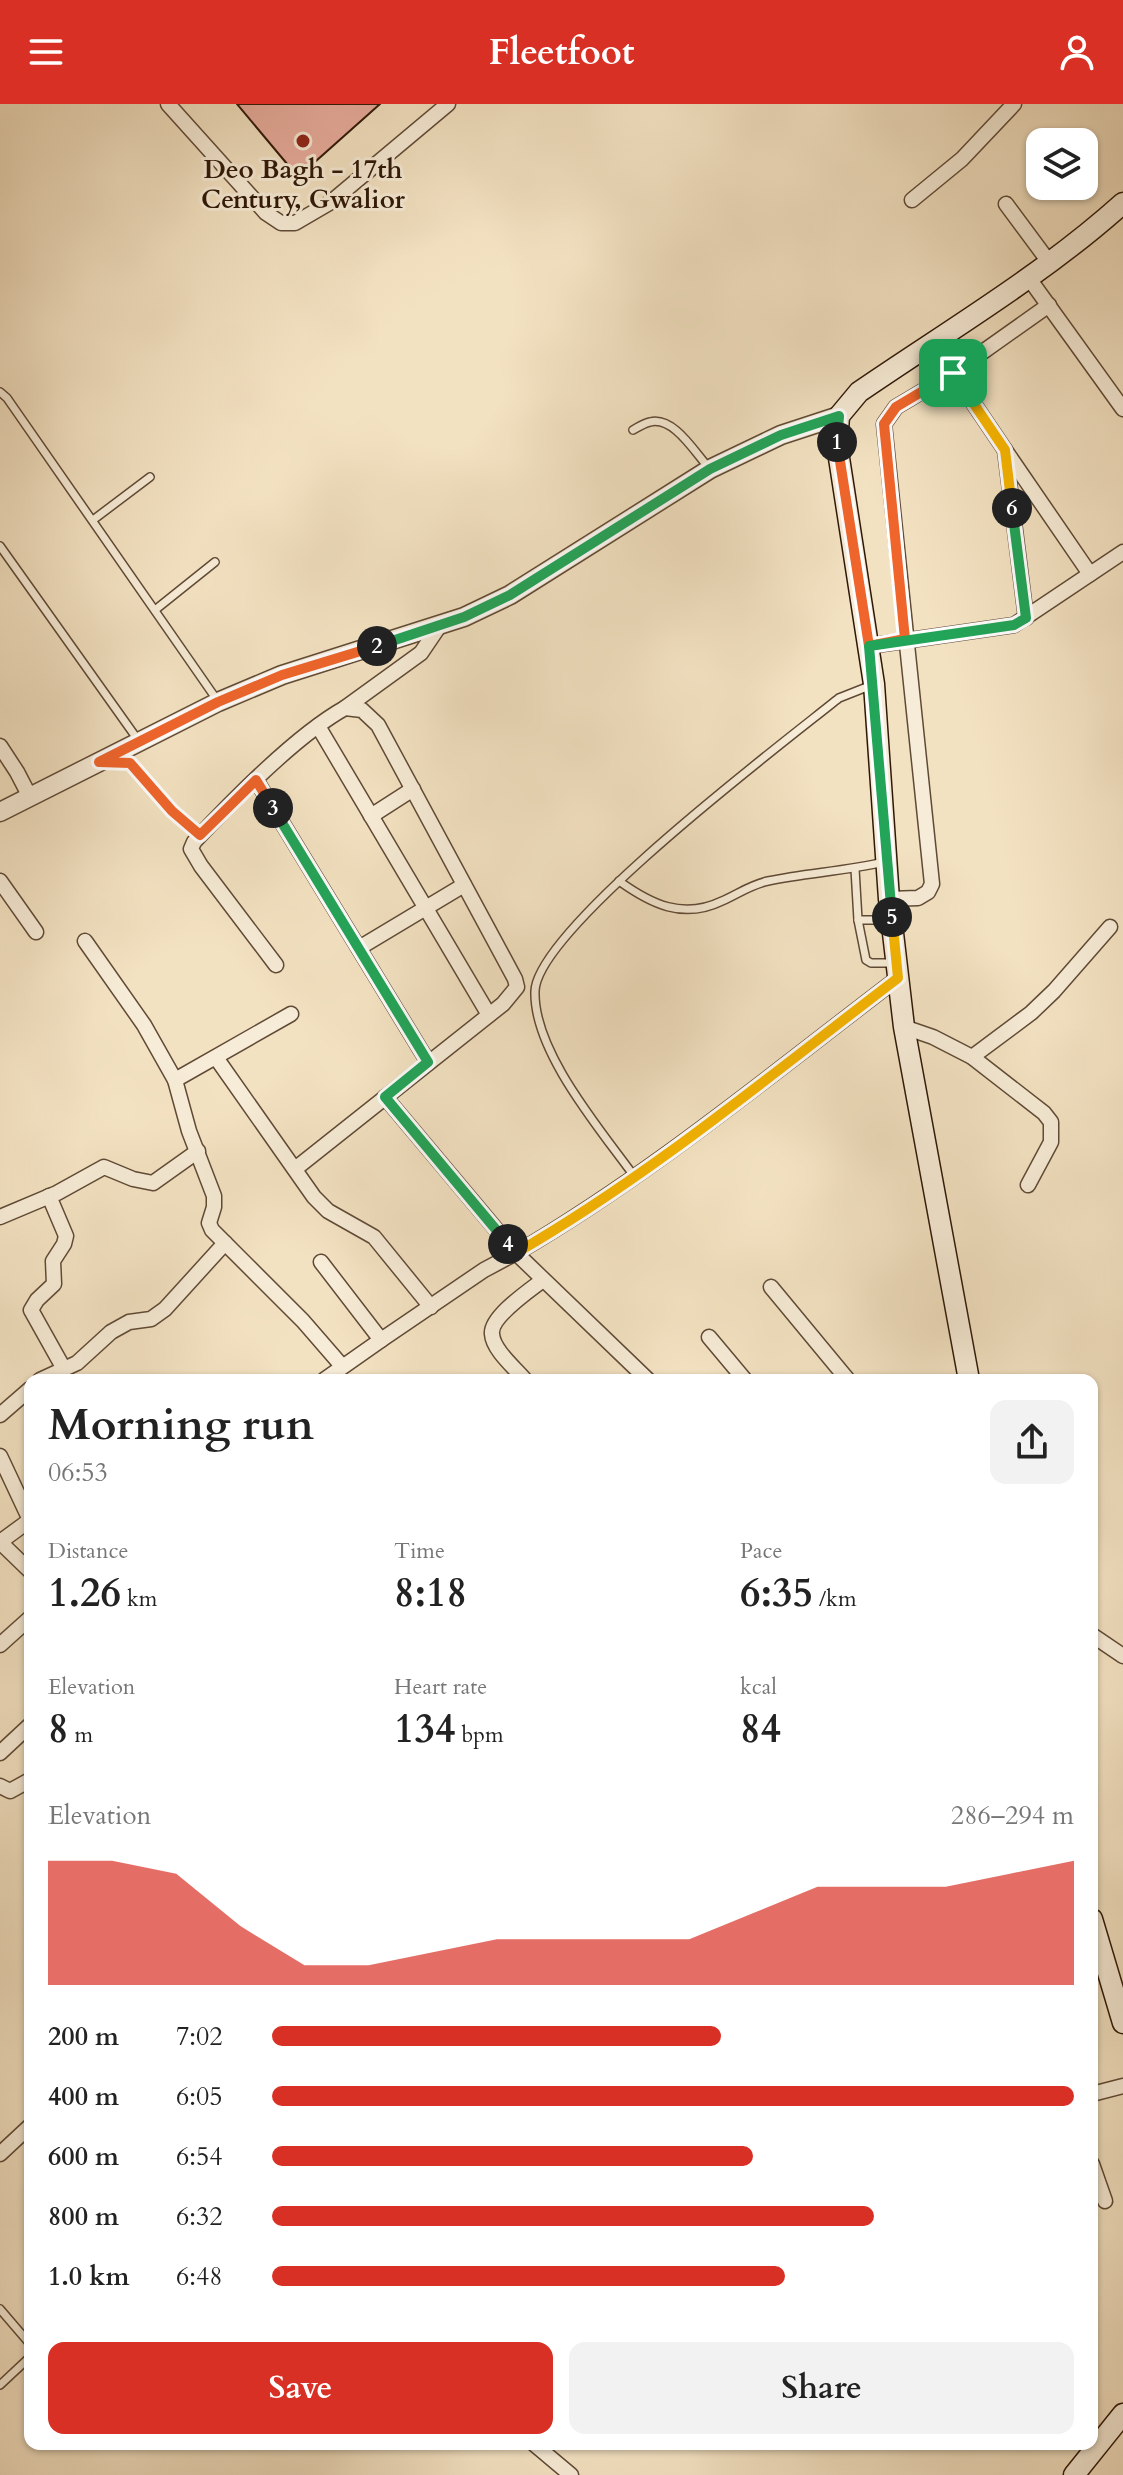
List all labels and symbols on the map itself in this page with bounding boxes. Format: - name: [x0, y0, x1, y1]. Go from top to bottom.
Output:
- marker: Deo Bagh - 17th Century, Gwalior: [294, 132, 312, 150]
- place label: Deo Bagh - 17th Century, Gwalior: [201, 152, 406, 217]
- pin: [919, 339, 987, 407]
- pin: 1: [817, 422, 857, 462]
- pin: 6: [992, 488, 1032, 528]
- pin: 2: [357, 626, 397, 666]
- pin: 3: [253, 788, 293, 828]
- pin: 5: [872, 897, 912, 937]
- pin: 4: [488, 1224, 528, 1264]

